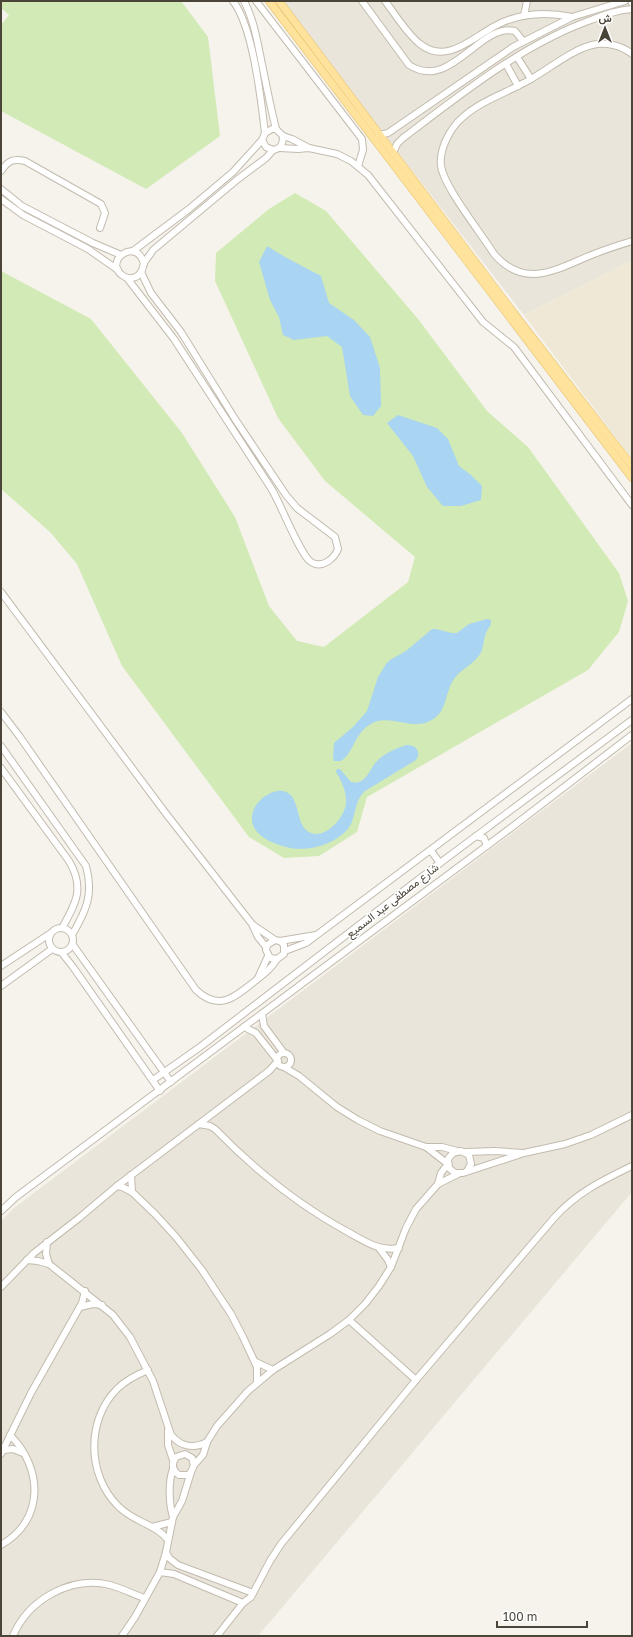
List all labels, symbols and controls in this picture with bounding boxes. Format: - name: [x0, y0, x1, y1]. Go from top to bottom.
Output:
- north arrow: [585, 8, 625, 48]
- text: ش: [598, 11, 612, 25]
- street label: شارع مصطفى عبد السميع: [343, 860, 442, 942]
- scale bar: [497, 1603, 587, 1629]
- text: 100 m: [503, 1609, 537, 1624]

